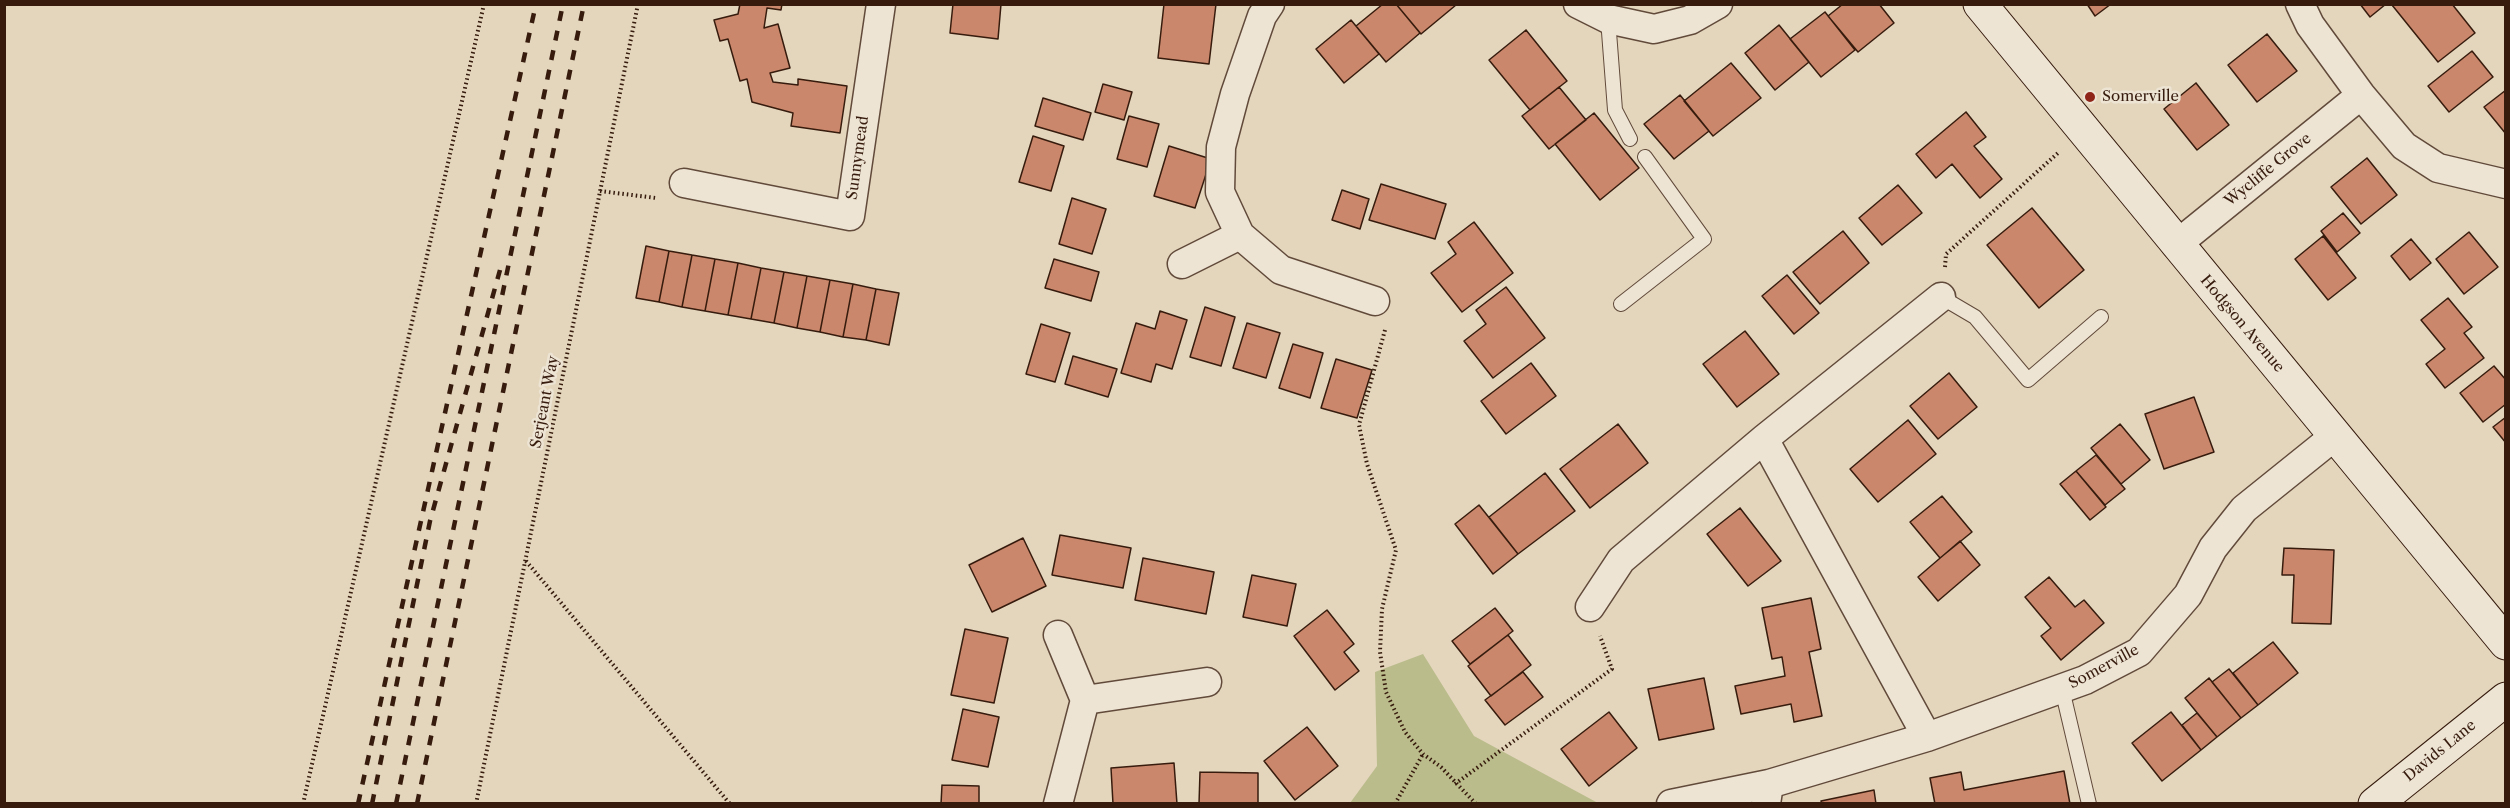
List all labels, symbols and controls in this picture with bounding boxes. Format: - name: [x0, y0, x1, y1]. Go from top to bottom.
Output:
- place label: Somerville: [2102, 88, 2179, 106]
- marker: Somerville: [2083, 90, 2097, 104]
- street label: Sunnymead: [843, 115, 873, 201]
- street label: Wycliffe Grove: [2221, 130, 2315, 210]
- street label: Hodgson Avenue: [2196, 272, 2288, 376]
- street label: Serjeant Way: [527, 354, 563, 450]
- street label: Somerville: [2066, 641, 2142, 693]
- street label: Davids Lane: [2400, 716, 2480, 786]

